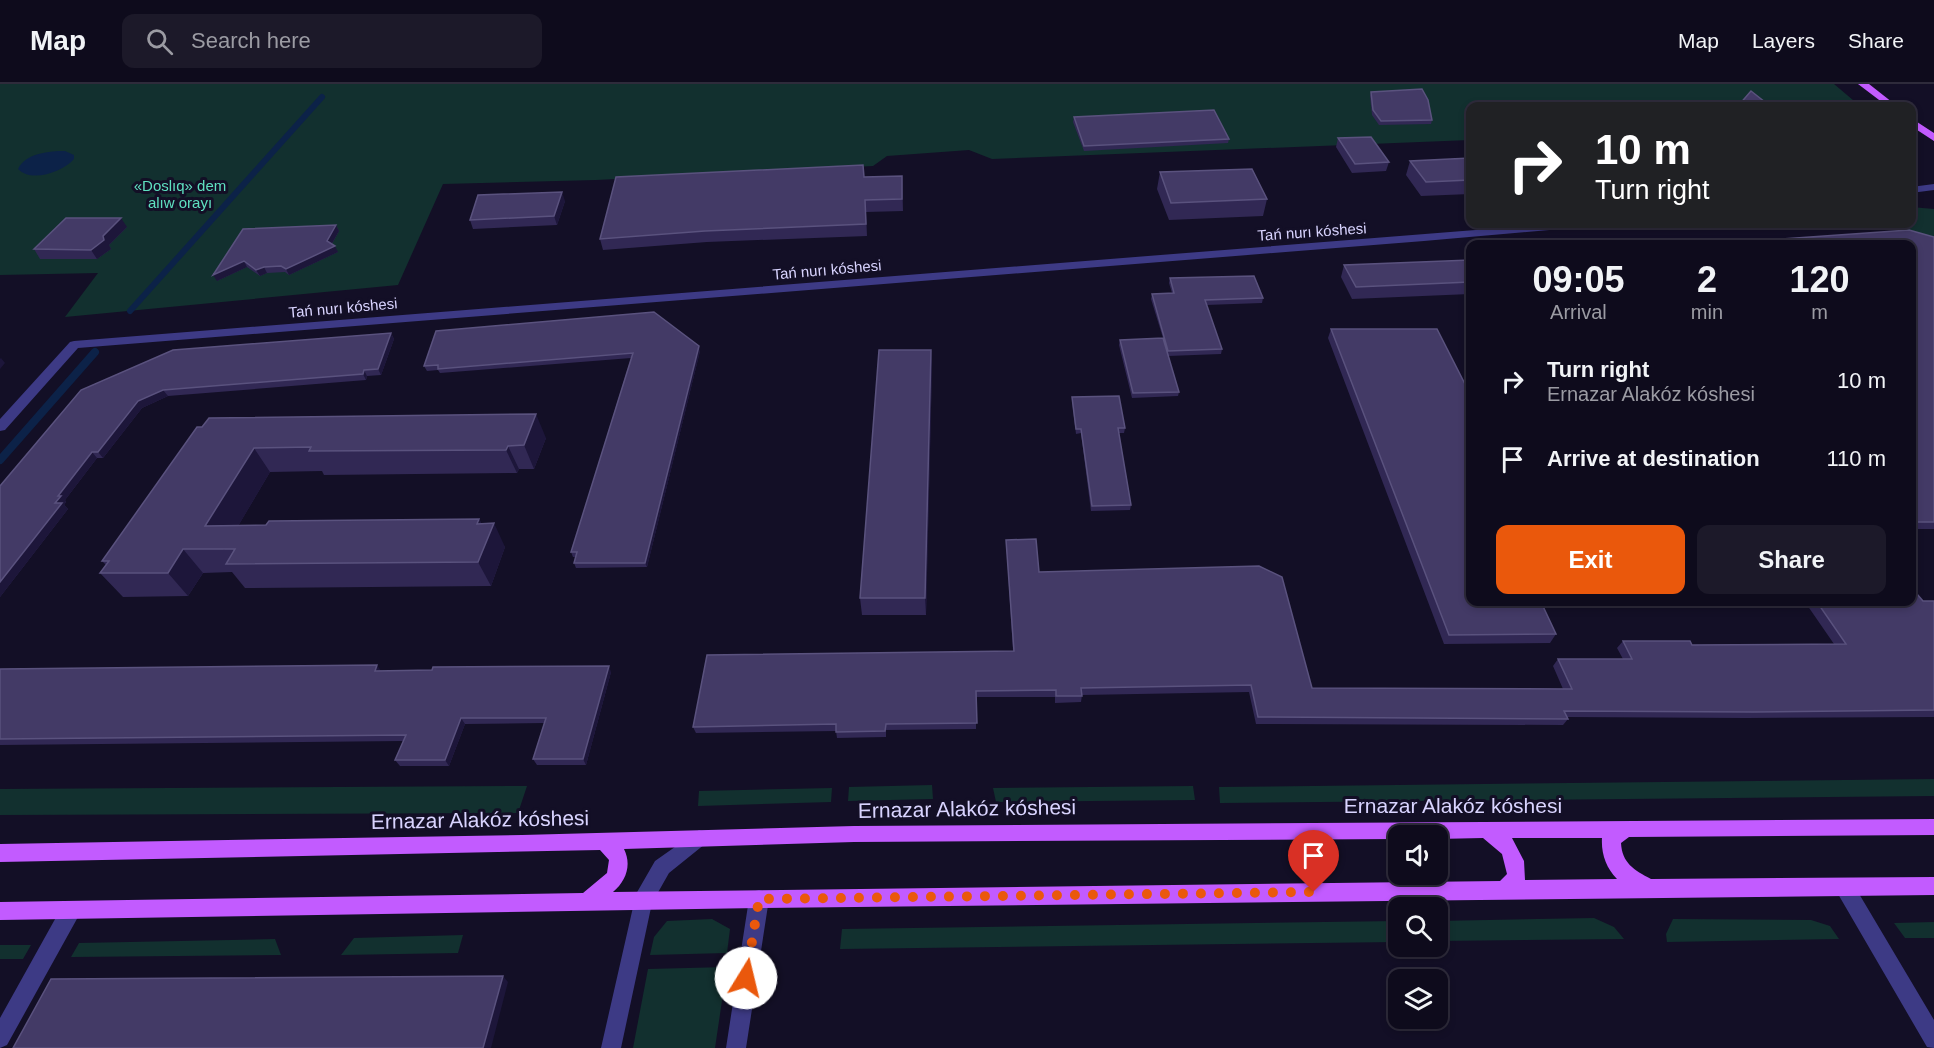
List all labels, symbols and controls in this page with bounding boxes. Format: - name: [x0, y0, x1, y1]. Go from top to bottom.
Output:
- search box: [122, 14, 542, 68]
- text: Map: [30, 25, 86, 56]
- icon: search: [143, 25, 176, 58]
- text: Search here: [191, 28, 311, 53]
- text: Map: [1678, 29, 1719, 52]
- text: Layers: [1752, 29, 1815, 52]
- text: Share: [1848, 29, 1904, 52]
- icon: right: [1496, 126, 1574, 204]
- text: 10 m: [1595, 126, 1691, 173]
- text: Turn right: [1595, 175, 1710, 205]
- park label: «Doslıq» dem alıw orayı: [134, 177, 226, 211]
- street label: Tań nurı kóshesi: [1257, 219, 1367, 244]
- street label: Tań nurı kóshesi: [772, 256, 882, 283]
- text: 09:05: [1532, 259, 1624, 300]
- text: 2: [1697, 259, 1717, 300]
- text: 120: [1789, 259, 1850, 300]
- street label: Tań nurı kóshesi: [288, 294, 398, 321]
- text: Arrival: [1550, 301, 1607, 323]
- text: min: [1691, 301, 1723, 323]
- text: m: [1811, 301, 1828, 323]
- text: Turn right: [1547, 357, 1649, 382]
- icon: right: [1496, 365, 1529, 398]
- text: 10 m: [1837, 368, 1886, 393]
- text: Ernazar Alakóz kóshesi: [1547, 383, 1755, 405]
- icon: arrive: [1496, 443, 1529, 476]
- text: Arrive at destination: [1547, 446, 1760, 471]
- text: 110 m: [1826, 446, 1886, 471]
- button: Exit: [1496, 525, 1685, 594]
- button: Share: [1697, 525, 1886, 594]
- street label: Ernazar Alakóz kóshesi: [1344, 794, 1562, 817]
- street label: Ernazar Alakóz kóshesi: [858, 795, 1076, 822]
- street label: Ernazar Alakóz kóshesi: [371, 806, 589, 833]
- map controls: [1388, 825, 1448, 1029]
- button: sound: [1388, 825, 1448, 885]
- pin: [1288, 830, 1339, 892]
- icon: arrive: [1297, 839, 1330, 872]
- button: search: [1388, 897, 1448, 957]
- position arrow: [714, 946, 778, 1010]
- button: layers: [1388, 969, 1448, 1029]

